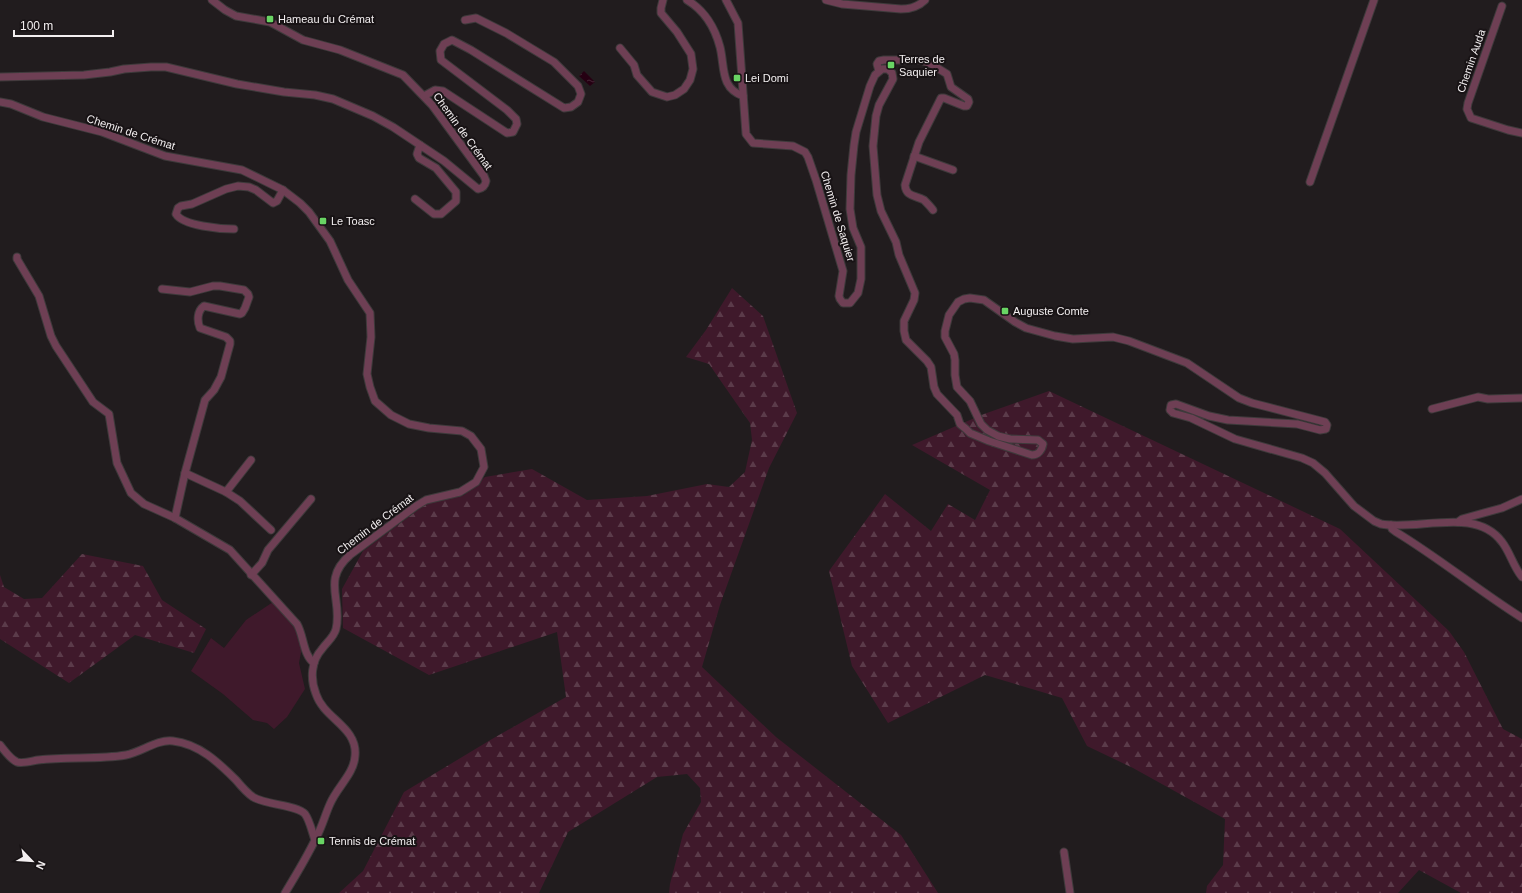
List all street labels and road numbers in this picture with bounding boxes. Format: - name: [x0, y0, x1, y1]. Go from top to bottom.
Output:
- street label: Chemin Auda: [1455, 27, 1488, 94]
- street label: Chemin de Crémat: [431, 90, 495, 172]
- street label: Chemin de Crémat: [85, 112, 177, 152]
- street label: Chemin de Saquier: [818, 169, 858, 263]
- street label: Chemin de Crémat: [335, 491, 415, 557]

